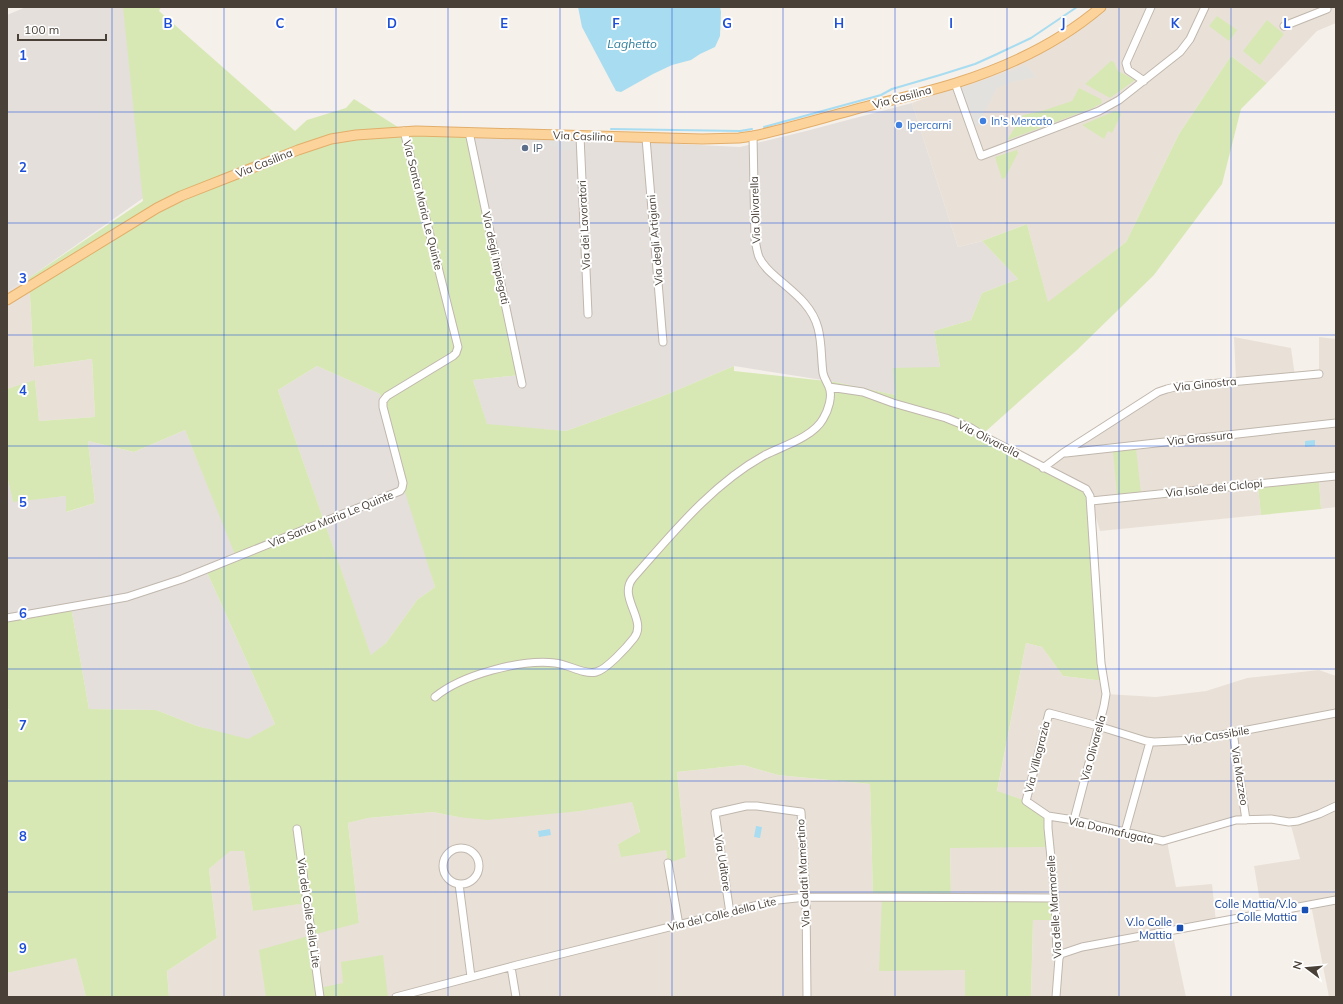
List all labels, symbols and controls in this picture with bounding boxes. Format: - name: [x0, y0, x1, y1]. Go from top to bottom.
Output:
- text: B: [164, 15, 173, 31]
- text: C: [276, 15, 285, 31]
- text: D: [387, 15, 397, 31]
- text: E: [500, 15, 508, 31]
- text: F: [612, 15, 620, 31]
- text: G: [722, 15, 732, 31]
- text: H: [834, 15, 844, 31]
- text: I: [949, 15, 953, 31]
- text: J: [1061, 15, 1065, 31]
- text: K: [1171, 15, 1181, 31]
- text: L: [1283, 15, 1291, 31]
- scale bar: [18, 16, 106, 42]
- text: 100 m: [24, 22, 59, 37]
- water label: Laghetto: [607, 36, 657, 51]
- text: 1: [19, 47, 27, 63]
- street label: Via Casilina: [871, 82, 933, 112]
- place label: In's Mercato: [991, 114, 1052, 128]
- marker: In's Mercato: [978, 116, 988, 126]
- place label: Ipercarni: [907, 118, 951, 132]
- marker: Ipercarni: [894, 120, 904, 130]
- street label: Via Casilina: [553, 128, 613, 144]
- street label: Via Santa Maria Le Quinte: [400, 138, 446, 272]
- place label: IP: [533, 141, 543, 155]
- marker: IP: [520, 143, 530, 153]
- street label: Via Casilina: [234, 145, 294, 181]
- text: 2: [19, 159, 27, 175]
- street label: Via Olivarella: [747, 176, 763, 244]
- street label: Via dei Lavoratori: [575, 180, 593, 270]
- street label: Via degli Artigiani: [644, 194, 666, 286]
- street label: Via degli Impiegati: [479, 210, 513, 306]
- text: 3: [19, 270, 27, 286]
- street label: Via Ginostra: [1173, 374, 1237, 394]
- text: 4: [19, 382, 27, 398]
- street label: Via Olivarella: [956, 417, 1022, 461]
- street label: Via Grassura: [1166, 428, 1234, 448]
- street label: Via Isole dei Ciclopi: [1165, 476, 1263, 500]
- street label: Via Santa Maria Le Quinte: [266, 487, 396, 551]
- text: 5: [19, 494, 27, 510]
- text: 6: [19, 605, 27, 621]
- street label: Via Olivarella: [1077, 714, 1109, 782]
- text: 7: [19, 717, 27, 733]
- street label: Via Villagrazia: [1021, 719, 1053, 795]
- street label: Via Cassibile: [1184, 723, 1250, 747]
- street label: Via Mazzeo: [1228, 746, 1252, 806]
- street label: Via Donnafugata: [1067, 813, 1155, 847]
- street label: Via Galati Mamertino: [793, 819, 813, 927]
- text: 8: [19, 828, 27, 844]
- street label: Via Uditore: [712, 834, 734, 892]
- street label: Via delle Marmorelle: [1043, 855, 1065, 959]
- street label: Via del Colle della Lite: [294, 857, 324, 969]
- street label: Via del Colle della Lite: [666, 894, 778, 934]
- place label: Colle Mattia/V.lo Colle Mattia: [1215, 897, 1297, 924]
- marker: Colle Mattia/V.lo Colle Mattia: [1300, 905, 1310, 915]
- place label: V.lo Colle Mattia: [1126, 915, 1172, 942]
- marker: V.lo Colle Mattia: [1175, 923, 1185, 933]
- text: 9: [19, 940, 27, 956]
- north arrow: [1287, 948, 1327, 988]
- text: N: [1290, 959, 1305, 971]

